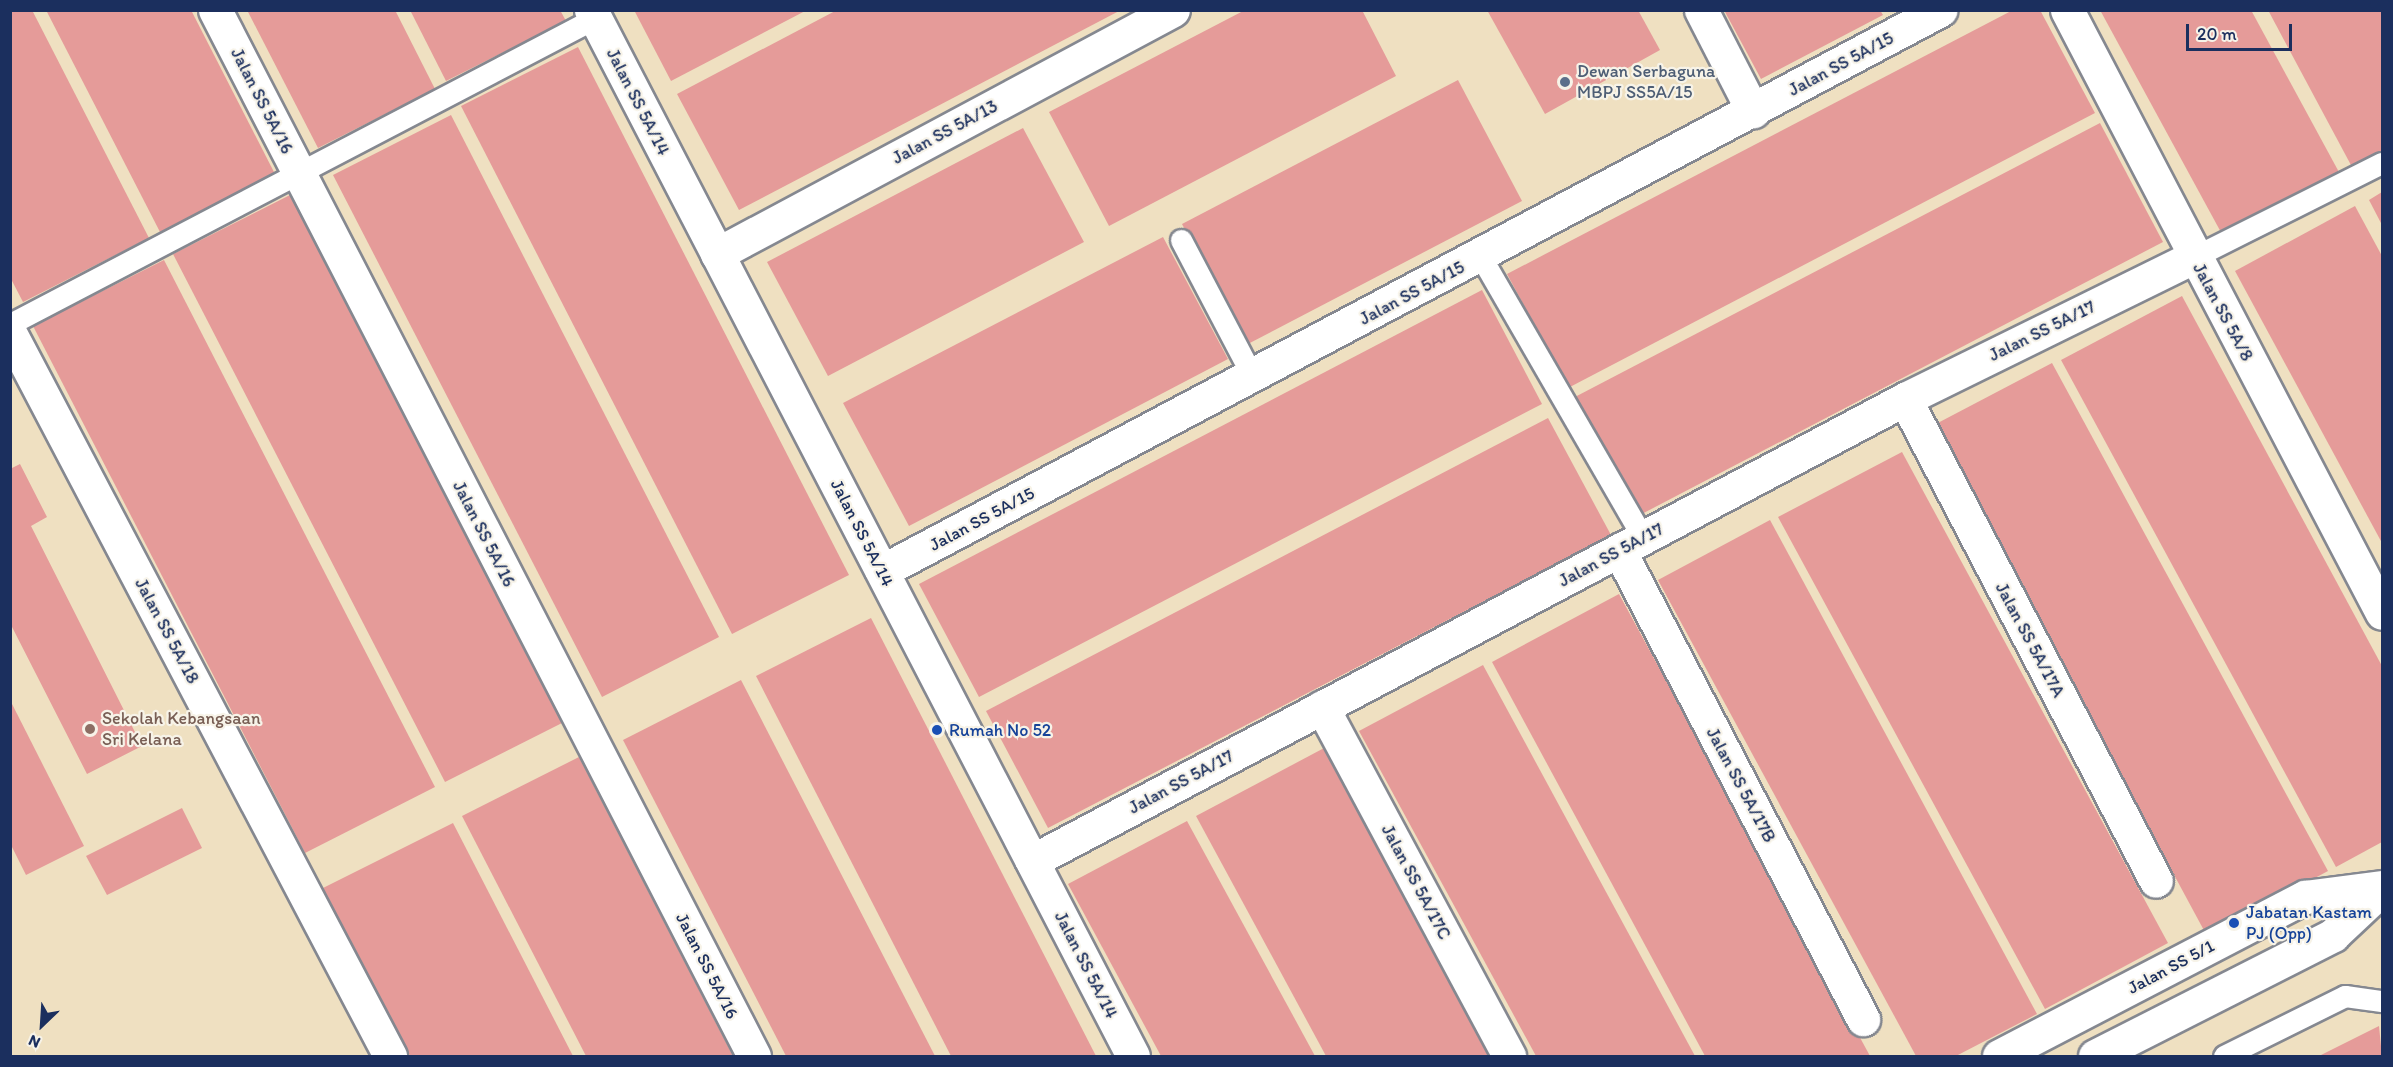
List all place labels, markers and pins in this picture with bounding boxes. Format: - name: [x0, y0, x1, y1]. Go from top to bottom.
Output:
- place label: Dewan Serbaguna MBPJ SS5A/15: [1577, 61, 1715, 104]
- marker: Dewan Serbaguna MBPJ SS5A/15: [1558, 75, 1572, 89]
- place label: Sekolah Kebangsaan Sri Kelana: [102, 708, 261, 750]
- place label: Rumah No 52: [949, 719, 1051, 741]
- marker: Sekolah Kebangsaan Sri Kelana: [83, 722, 97, 736]
- marker: Rumah No 52: [930, 723, 944, 737]
- place label: Jabatan Kastam PJ (Opp): [2246, 902, 2372, 944]
- marker: Jabatan Kastam PJ (Opp): [2227, 916, 2241, 930]

